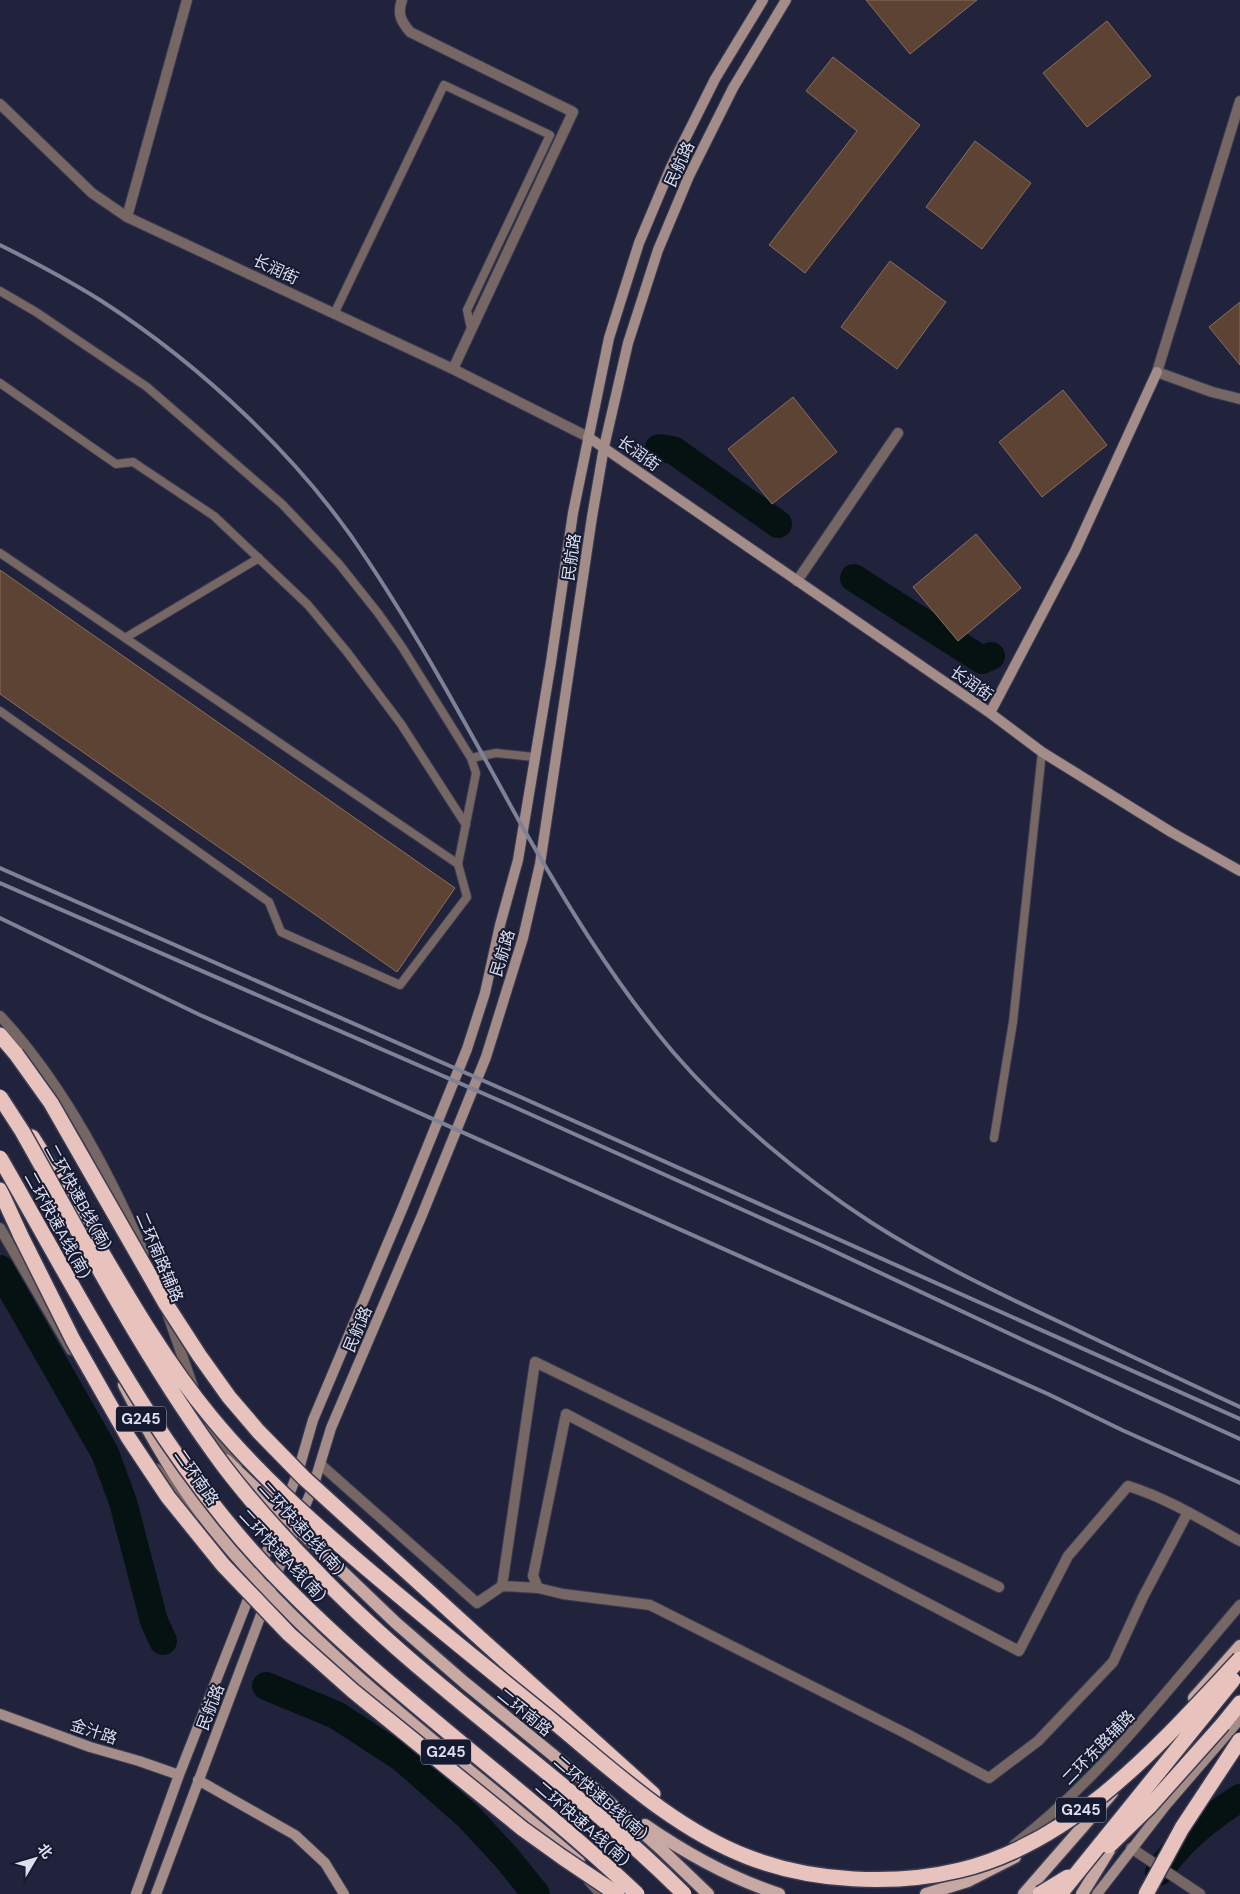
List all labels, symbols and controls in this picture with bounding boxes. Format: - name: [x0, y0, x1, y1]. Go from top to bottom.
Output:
- street label: 民航路: [660, 138, 699, 190]
- street label: 长润街: [250, 250, 302, 289]
- street label: 长润街: [613, 431, 664, 476]
- street label: 民航路: [558, 532, 585, 582]
- street label: 长润街: [946, 661, 997, 706]
- street label: 民航路: [485, 927, 520, 979]
- street label: 二环快速B线(南): [41, 1141, 116, 1254]
- street label: 二环快速A线(南): [20, 1168, 96, 1282]
- street label: 二环南路辅路: [131, 1209, 188, 1305]
- street label: 民航路: [338, 1303, 377, 1355]
- road number: G245: [116, 1406, 166, 1432]
- street label: 二环南路: [170, 1445, 224, 1510]
- street label: 二环快速B线(南): [254, 1478, 349, 1579]
- street label: 二环快速A线(南): [235, 1505, 331, 1606]
- street label: 民航路: [192, 1681, 229, 1733]
- street label: 二环南路: [493, 1684, 556, 1741]
- street label: 二环东路辅路: [1057, 1706, 1139, 1789]
- street label: 金汁路: [68, 1714, 120, 1749]
- road number: G245: [421, 1740, 471, 1764]
- street label: 二环快速B线(南): [549, 1751, 652, 1844]
- street label: 二环快速A线(南): [531, 1777, 634, 1870]
- road number: G245: [1056, 1798, 1106, 1822]
- north arrow: [10, 1834, 60, 1884]
- text: 北: [34, 1840, 57, 1862]

